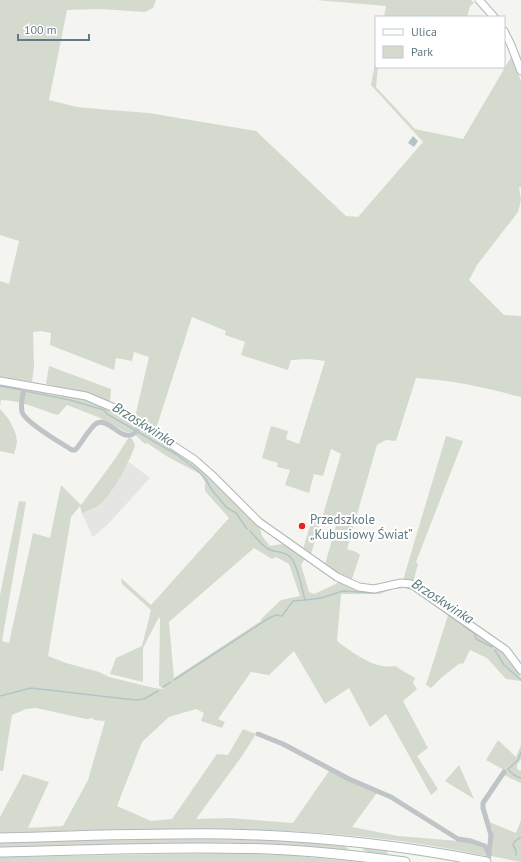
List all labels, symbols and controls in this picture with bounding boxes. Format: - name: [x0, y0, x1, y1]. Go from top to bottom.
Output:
- scale bar: [18, 16, 89, 42]
- legend: [375, 16, 505, 68]
- text: 100 m: [24, 22, 57, 37]
- text: Ulica: [411, 24, 437, 39]
- text: Park: [411, 44, 433, 59]
- water label: Brzoskwinka: [109, 398, 179, 450]
- place label: Przedszkole „Kubusiowy Świat”: [310, 511, 413, 543]
- marker: Przedszkole „Kubusiowy Świat”: [297, 521, 307, 531]
- water label: Brzoskwinka: [409, 574, 478, 628]

